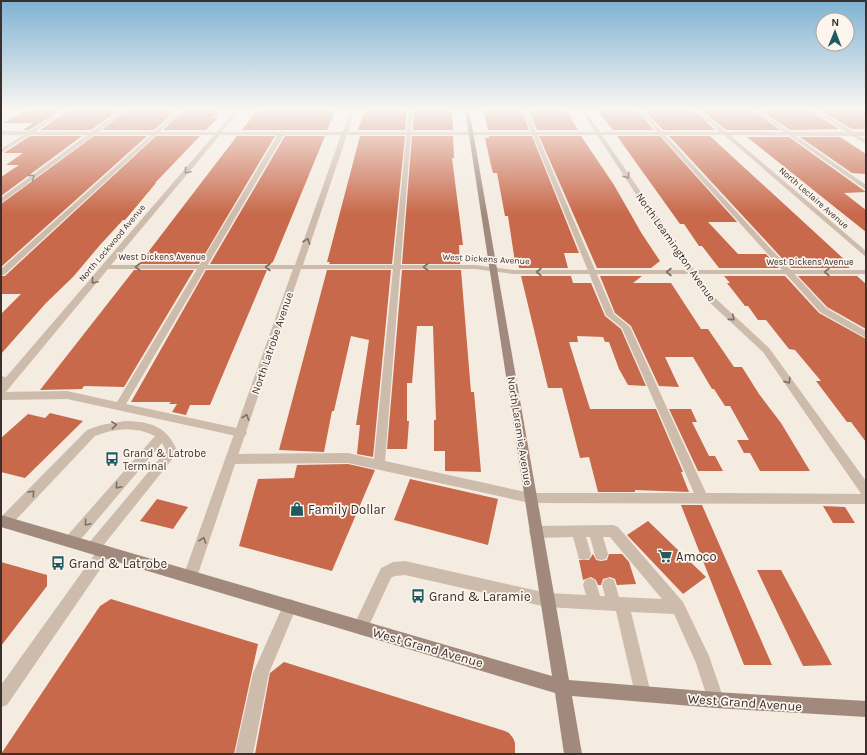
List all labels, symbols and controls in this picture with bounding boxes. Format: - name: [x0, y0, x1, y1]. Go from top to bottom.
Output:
- north arrow: [815, 12, 855, 52]
- text: N: [831, 16, 839, 29]
- street label: North Leclaire Avenue: [777, 165, 851, 231]
- one-way arrow: [184, 166, 191, 173]
- one-way arrow: [622, 172, 630, 179]
- one-way arrow: [28, 175, 35, 182]
- street label: North Leamington Avenue: [633, 190, 718, 304]
- street label: North Lockwood Avenue: [77, 202, 147, 284]
- one-way arrow: [302, 238, 311, 245]
- street label: West Dickens Avenue: [118, 252, 206, 262]
- street label: West Dickens Avenue: [442, 252, 530, 266]
- street label: West Dickens Avenue: [766, 257, 854, 267]
- one-way arrow: [135, 263, 141, 271]
- one-way arrow: [265, 263, 271, 271]
- one-way arrow: [423, 263, 429, 271]
- one-way arrow: [536, 268, 542, 276]
- one-way arrow: [666, 268, 672, 276]
- one-way arrow: [824, 268, 830, 276]
- one-way arrow: [91, 276, 98, 283]
- street label: North Latrobe Avenue: [249, 290, 296, 396]
- one-way arrow: [727, 314, 734, 321]
- street label: North Laramie Avenue: [504, 376, 535, 487]
- one-way arrow: [783, 377, 790, 384]
- one-way arrow: [241, 414, 250, 421]
- one-way arrow: [111, 421, 117, 430]
- place label: Grand & Latrobe Terminal: [123, 447, 206, 473]
- bus stop icon: Grand & Latrobe Terminal: [104, 451, 120, 467]
- one-way arrow: [116, 481, 123, 489]
- one-way arrow: [27, 491, 34, 498]
- shop icon: Family Dollar: [289, 501, 305, 517]
- place label: Family Dollar: [308, 502, 386, 517]
- one-way arrow: [84, 518, 91, 526]
- one-way arrow: [199, 537, 207, 544]
- supermarket icon: Amoco: [657, 548, 673, 564]
- place label: Amoco: [676, 549, 717, 564]
- bus stop icon: Grand & Latrobe: [50, 555, 66, 571]
- place label: Grand & Latrobe: [69, 556, 167, 571]
- bus stop icon: Grand & Laramie: [410, 588, 426, 604]
- place label: Grand & Laramie: [429, 589, 531, 604]
- street label: West Grand Avenue: [371, 625, 485, 671]
- street label: West Grand Avenue: [687, 691, 803, 714]

